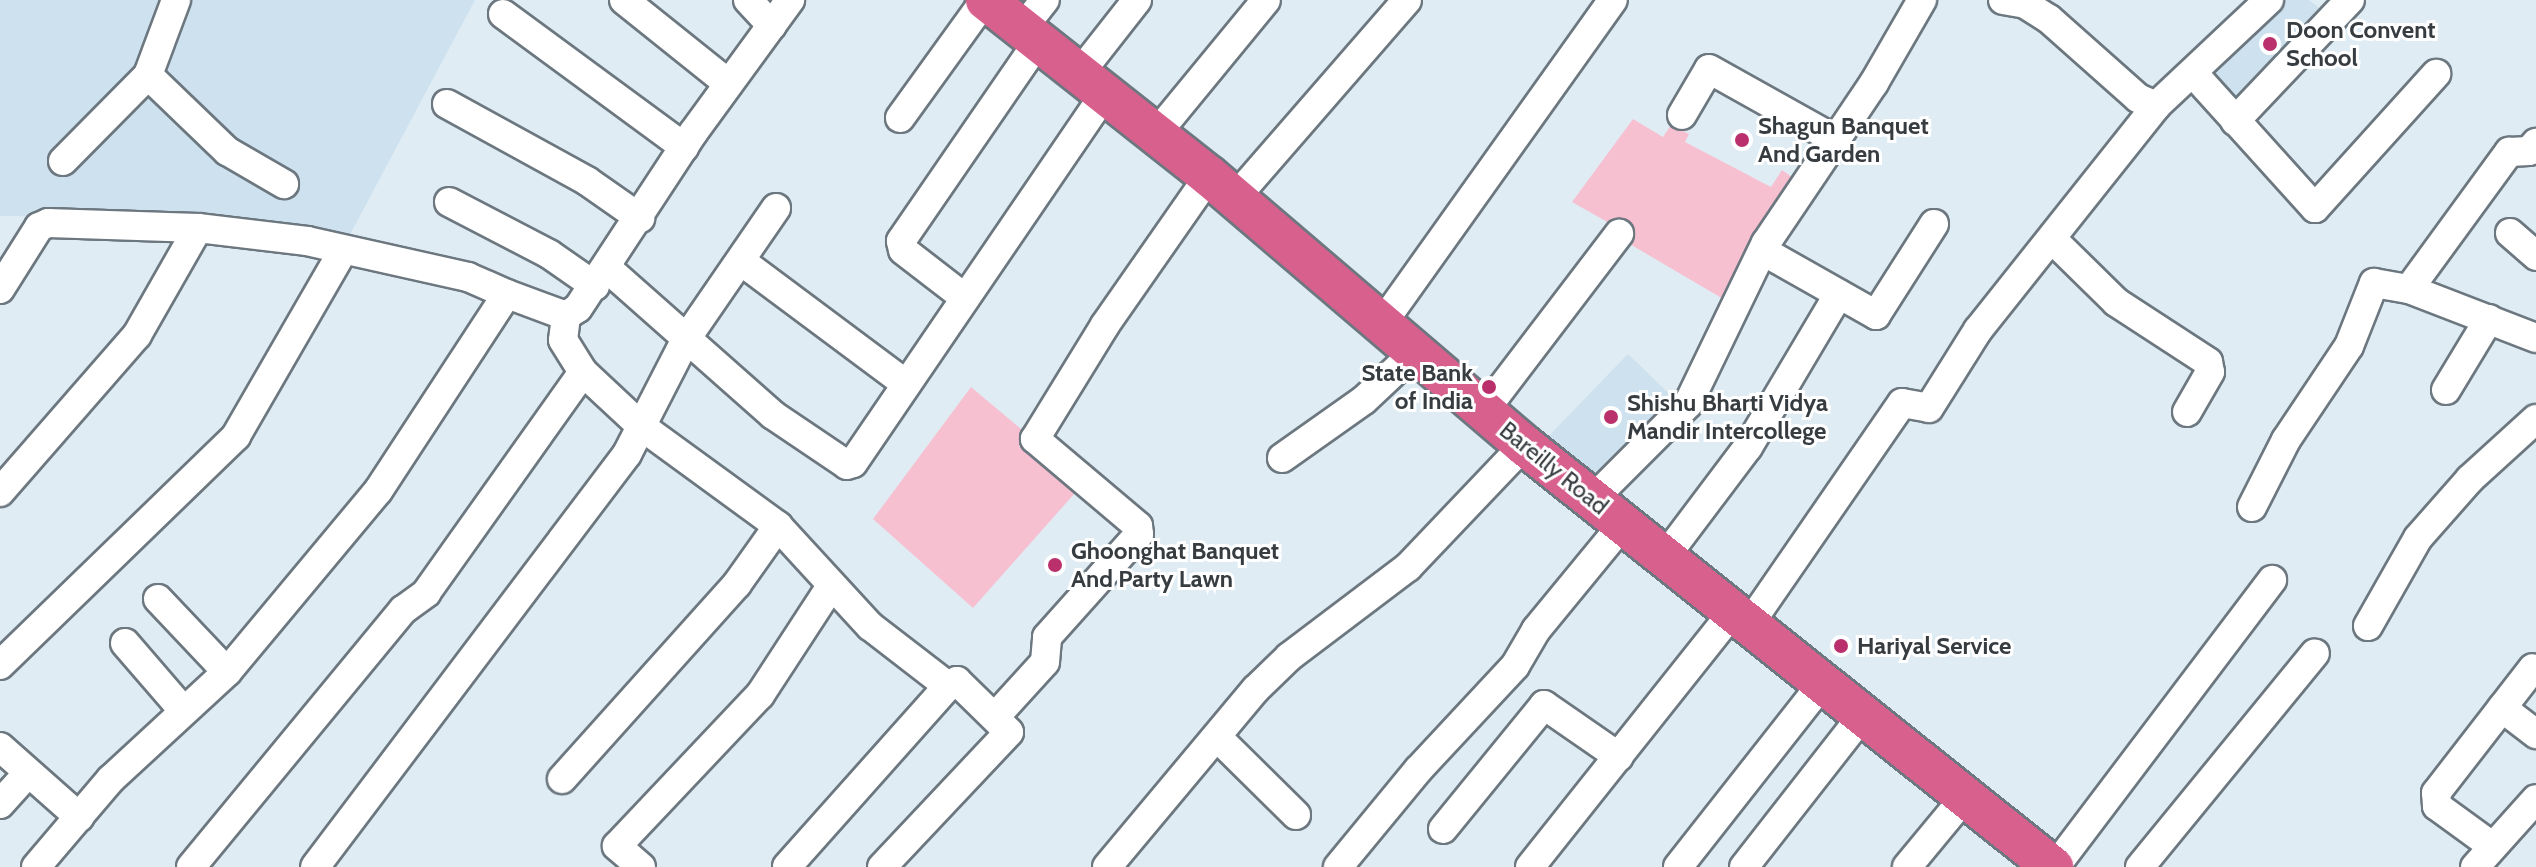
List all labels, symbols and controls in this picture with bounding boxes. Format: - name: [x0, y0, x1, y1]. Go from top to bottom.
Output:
- place label: Doon Convent School: [2286, 16, 2436, 72]
- marker: Doon Convent School: [2261, 35, 2279, 53]
- place label: Shagun Banquet And Garden: [1758, 112, 1929, 168]
- marker: Shagun Banquet And Garden: [1733, 131, 1751, 149]
- place label: State Bank of India: [1361, 359, 1473, 415]
- marker: State Bank of India: [1480, 378, 1498, 396]
- place label: Shishu Bharti Vidya Mandir Intercollege: [1627, 389, 1828, 445]
- marker: Shishu Bharti Vidya Mandir Intercollege: [1602, 408, 1620, 426]
- street label: Bareilly Road: [1494, 416, 1614, 520]
- place label: Ghoonghat Banquet And Party Lawn: [1071, 537, 1279, 593]
- marker: Ghoonghat Banquet And Party Lawn: [1046, 556, 1064, 574]
- place label: Hariyal Service: [1857, 632, 2011, 660]
- marker: Hariyal Service: [1832, 637, 1850, 655]

